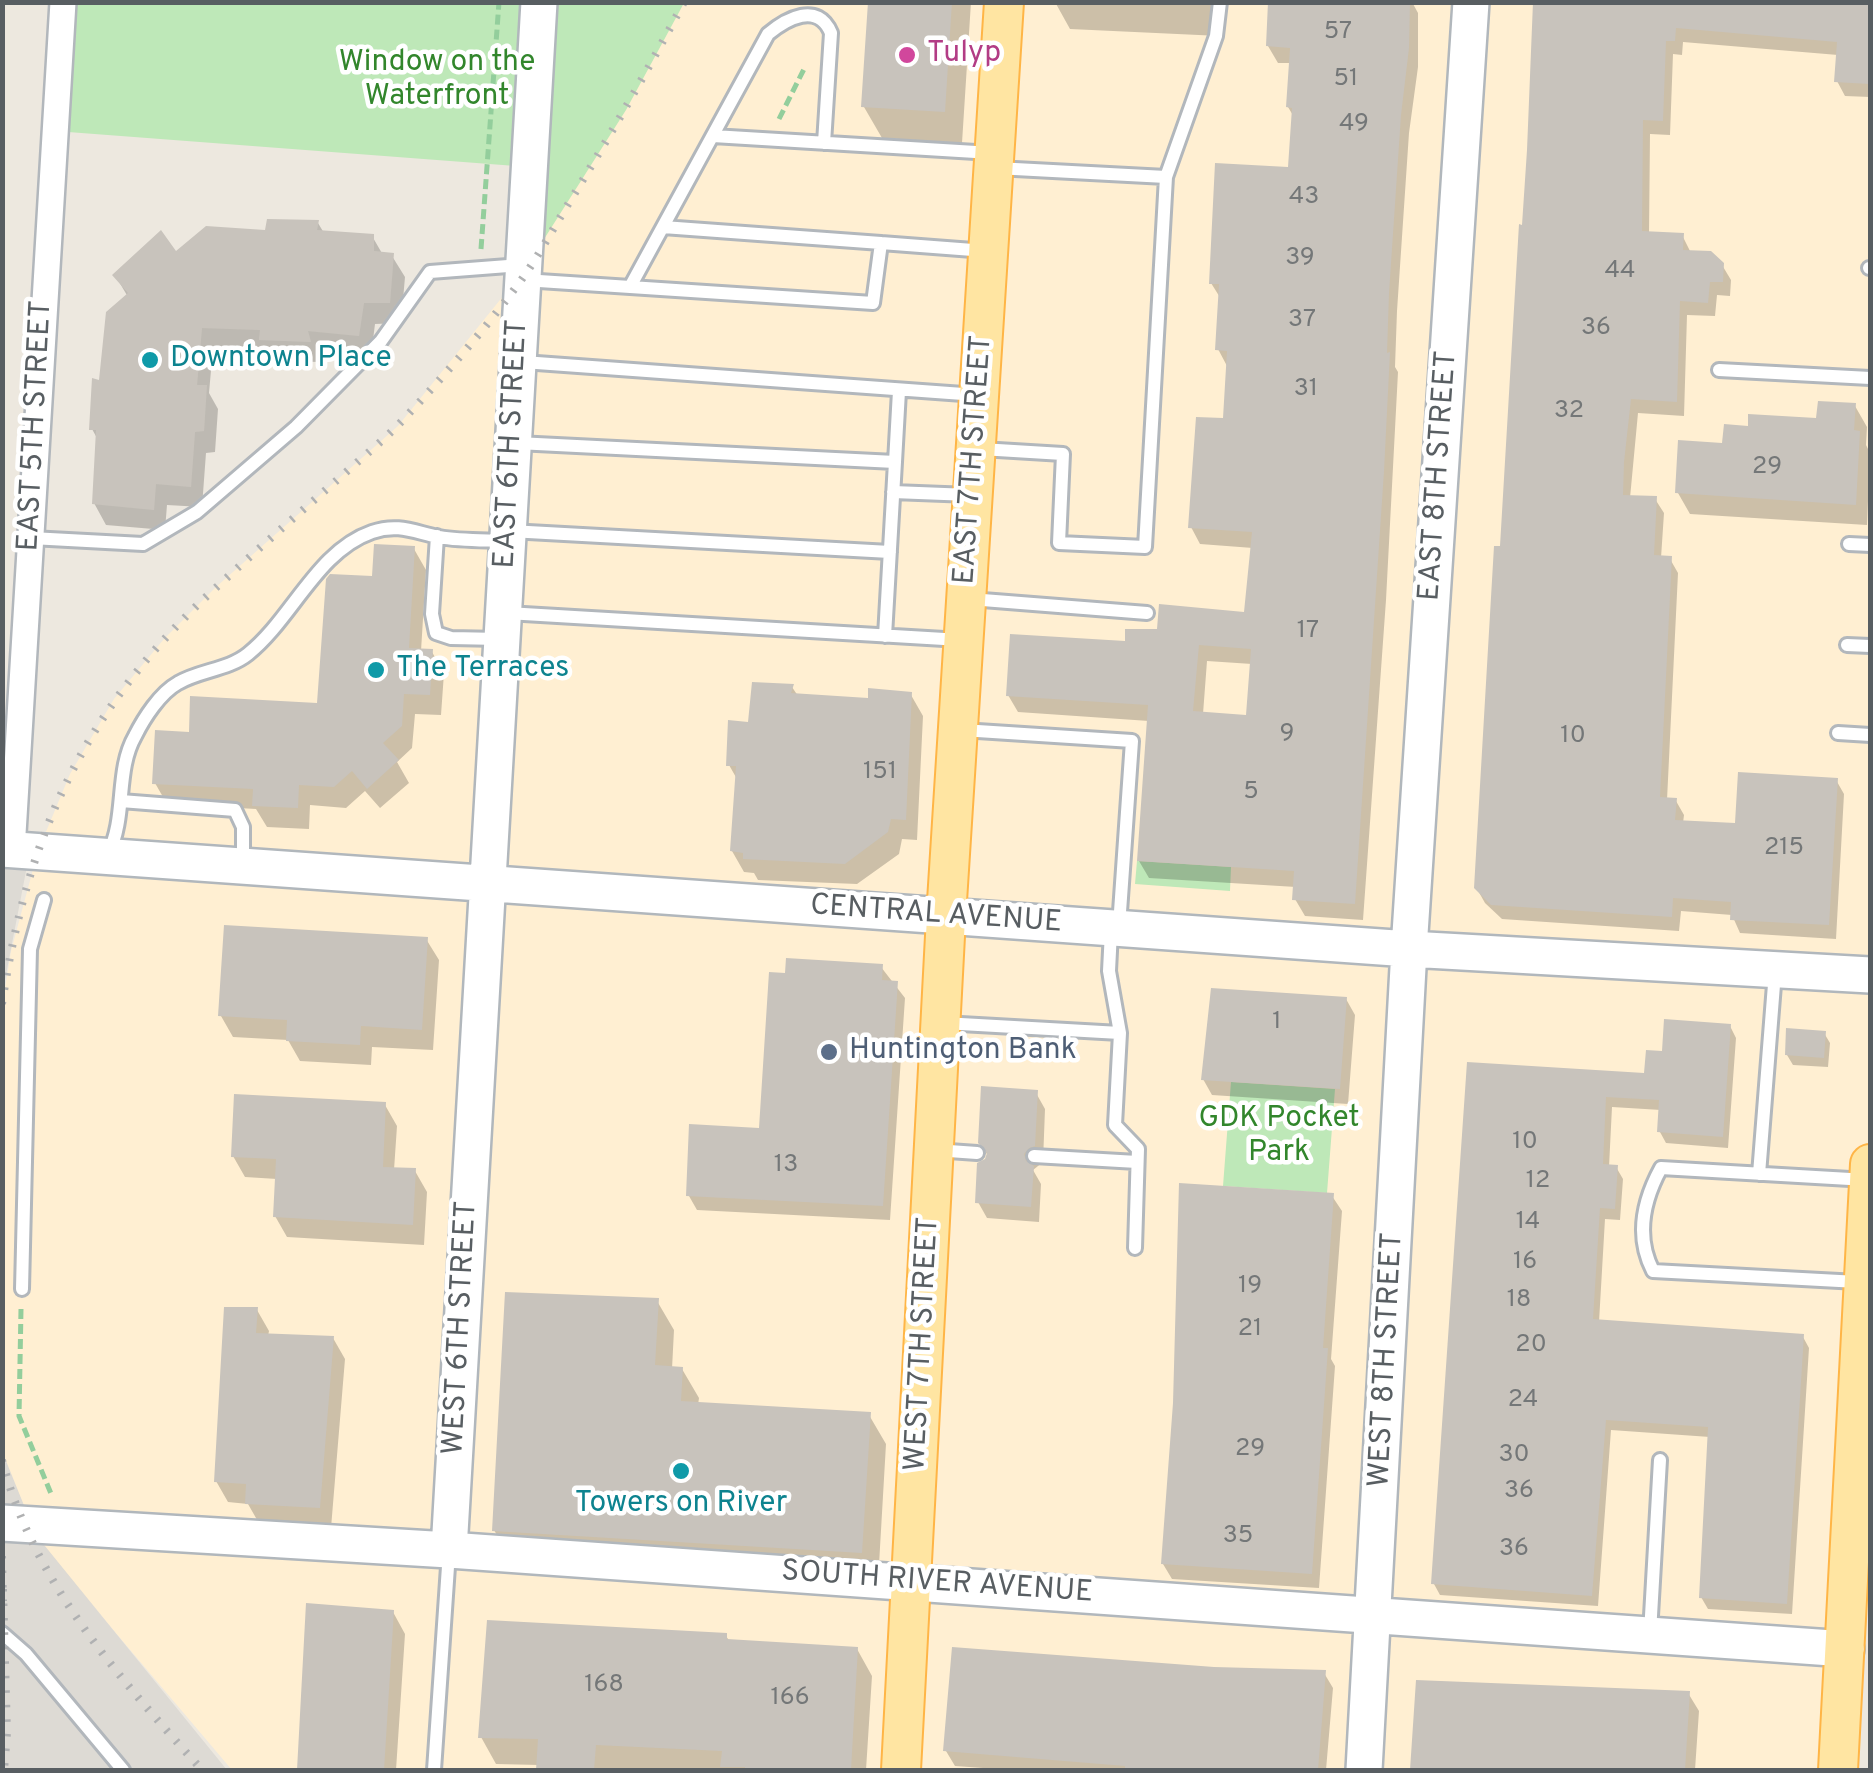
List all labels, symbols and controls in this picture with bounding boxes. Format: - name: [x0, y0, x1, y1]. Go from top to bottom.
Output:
- house number: 57: [1324, 18, 1352, 48]
- place label: Tulyp: [927, 37, 1001, 73]
- marker: Tulyp: [896, 44, 918, 66]
- park label: Window on the Waterfront: [339, 46, 535, 116]
- house number: 51: [1334, 65, 1358, 95]
- house number: 49: [1339, 110, 1369, 140]
- house number: 43: [1289, 183, 1319, 213]
- house number: 39: [1285, 244, 1315, 274]
- house number: 44: [1604, 257, 1636, 287]
- street label: EAST 5TH STREET: [12, 300, 62, 552]
- house number: 37: [1288, 306, 1316, 336]
- house number: 36: [1581, 314, 1611, 344]
- street label: EAST 6TH STREET: [488, 318, 538, 570]
- street label: EAST 7TH STREET: [948, 334, 1002, 586]
- place label: Downtown Place: [170, 342, 392, 378]
- marker: Downtown Place: [139, 349, 161, 371]
- street label: EAST 8TH STREET: [1413, 350, 1467, 602]
- house number: 31: [1294, 375, 1318, 405]
- house number: 32: [1554, 397, 1584, 427]
- house number: 29: [1752, 453, 1782, 483]
- house number: 17: [1297, 617, 1319, 647]
- place label: The Terraces: [396, 652, 569, 688]
- marker: The Terraces: [365, 659, 387, 681]
- house number: 9: [1280, 720, 1294, 750]
- house number: 10: [1560, 722, 1586, 752]
- house number: 151: [863, 758, 897, 788]
- house number: 5: [1243, 778, 1259, 808]
- house number: 215: [1764, 834, 1804, 864]
- street label: CENTRAL AVENUE: [809, 889, 1063, 943]
- house number: 1: [1272, 1008, 1282, 1038]
- place label: Huntington Bank: [849, 1034, 1077, 1070]
- marker: Huntington Bank: [818, 1041, 840, 1063]
- park label: GDK Pocket Park: [1198, 1102, 1360, 1172]
- house number: 10: [1512, 1128, 1538, 1158]
- house number: 13: [774, 1151, 798, 1181]
- house number: 12: [1526, 1167, 1550, 1197]
- street label: WEST 6TH STREET: [437, 1200, 487, 1456]
- house number: 14: [1516, 1208, 1540, 1238]
- street label: WEST 7TH STREET: [899, 1216, 949, 1472]
- street label: WEST 8TH STREET: [1363, 1232, 1413, 1488]
- house number: 16: [1513, 1248, 1537, 1278]
- house number: 19: [1238, 1272, 1262, 1302]
- house number: 18: [1507, 1286, 1531, 1316]
- house number: 21: [1238, 1315, 1262, 1345]
- house number: 20: [1515, 1331, 1547, 1361]
- house number: 24: [1508, 1386, 1538, 1416]
- house number: 29: [1235, 1435, 1265, 1465]
- house number: 30: [1499, 1441, 1529, 1471]
- marker: Towers on River: [670, 1460, 692, 1482]
- house number: 36: [1504, 1477, 1534, 1507]
- place label: Towers on River: [575, 1487, 787, 1523]
- house number: 35: [1223, 1522, 1253, 1552]
- house number: 36: [1499, 1535, 1529, 1565]
- street label: SOUTH RIVER AVENUE: [780, 1555, 1094, 1613]
- house number: 168: [584, 1671, 624, 1701]
- house number: 166: [770, 1684, 810, 1714]

